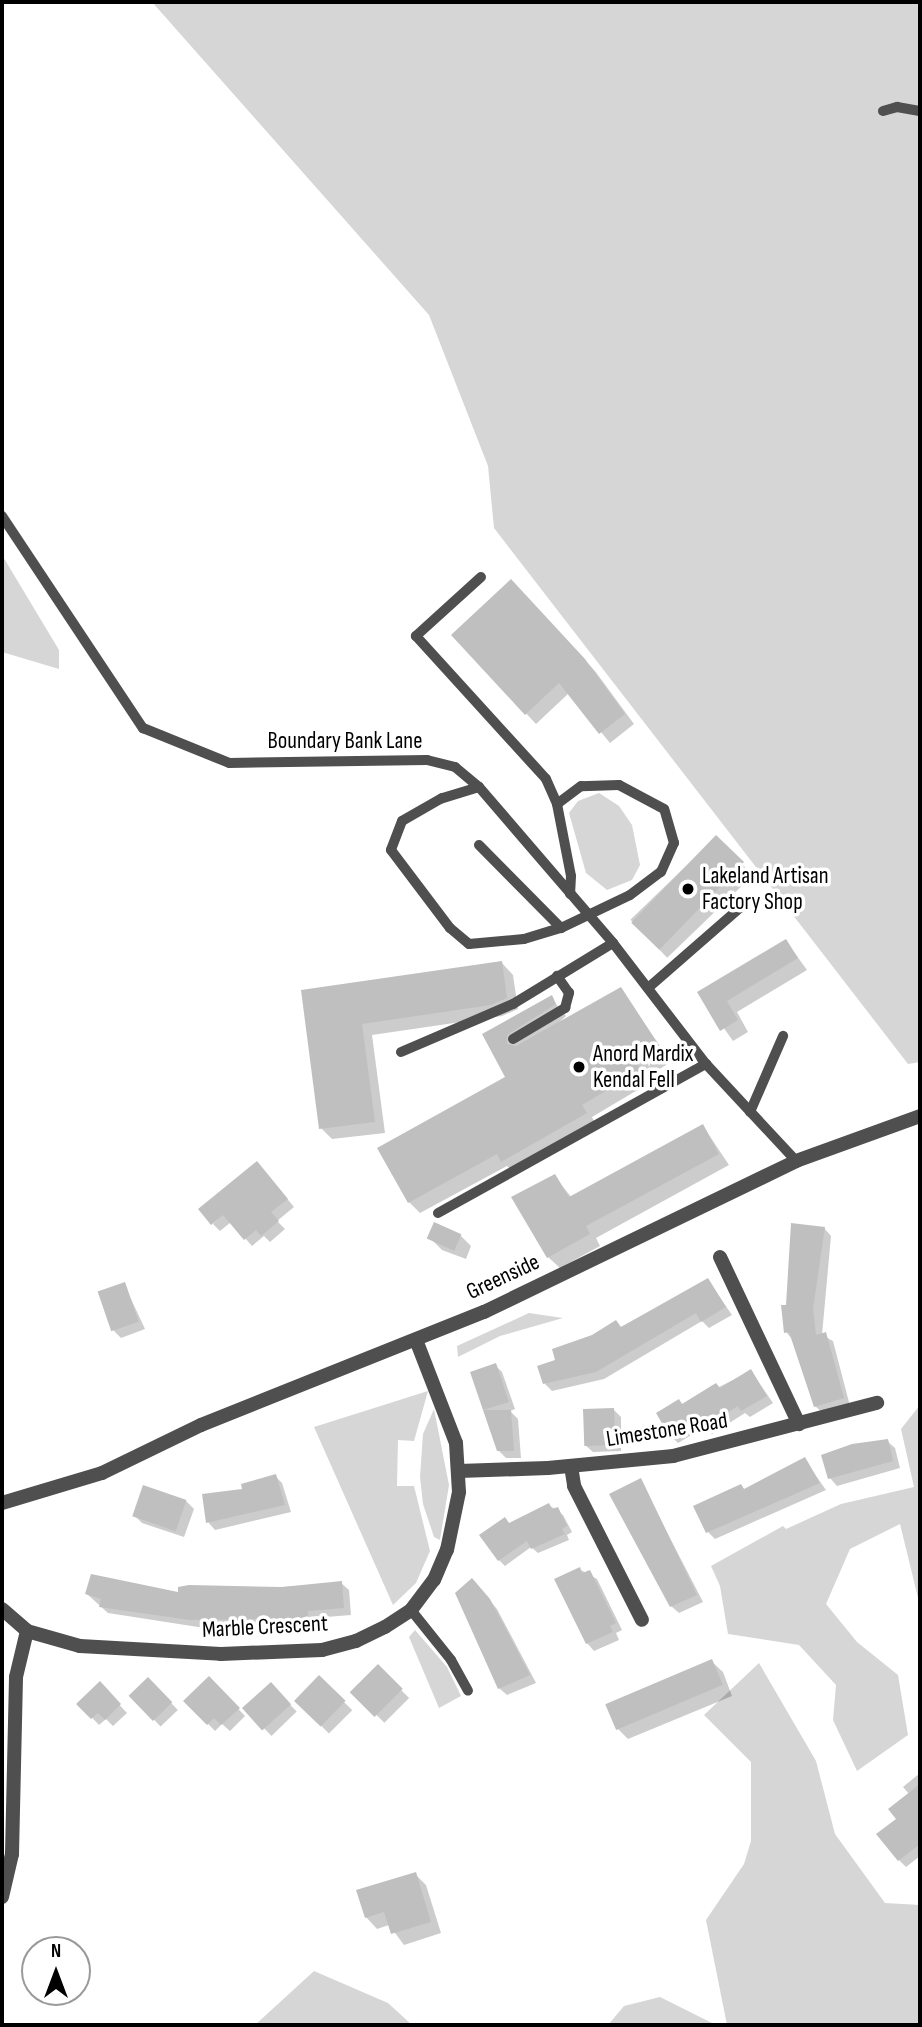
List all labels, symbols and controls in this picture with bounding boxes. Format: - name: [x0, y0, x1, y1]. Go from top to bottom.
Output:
- street label: Boundary Bank Lane: [268, 727, 422, 755]
- place label: Lakeland Artisan Factory Shop: [702, 862, 829, 916]
- marker: Lakeland Artisan Factory Shop: [680, 881, 696, 897]
- place label: Anord Mardix Kendal Fell: [593, 1040, 693, 1094]
- marker: Anord Mardix Kendal Fell: [571, 1059, 587, 1075]
- street label: Greenside: [462, 1248, 544, 1306]
- street label: Limestone Road: [604, 1407, 730, 1453]
- street label: Marble Crescent: [201, 1610, 329, 1644]
- north arrow: [21, 1936, 91, 2006]
- text: N: [51, 1940, 61, 1963]

